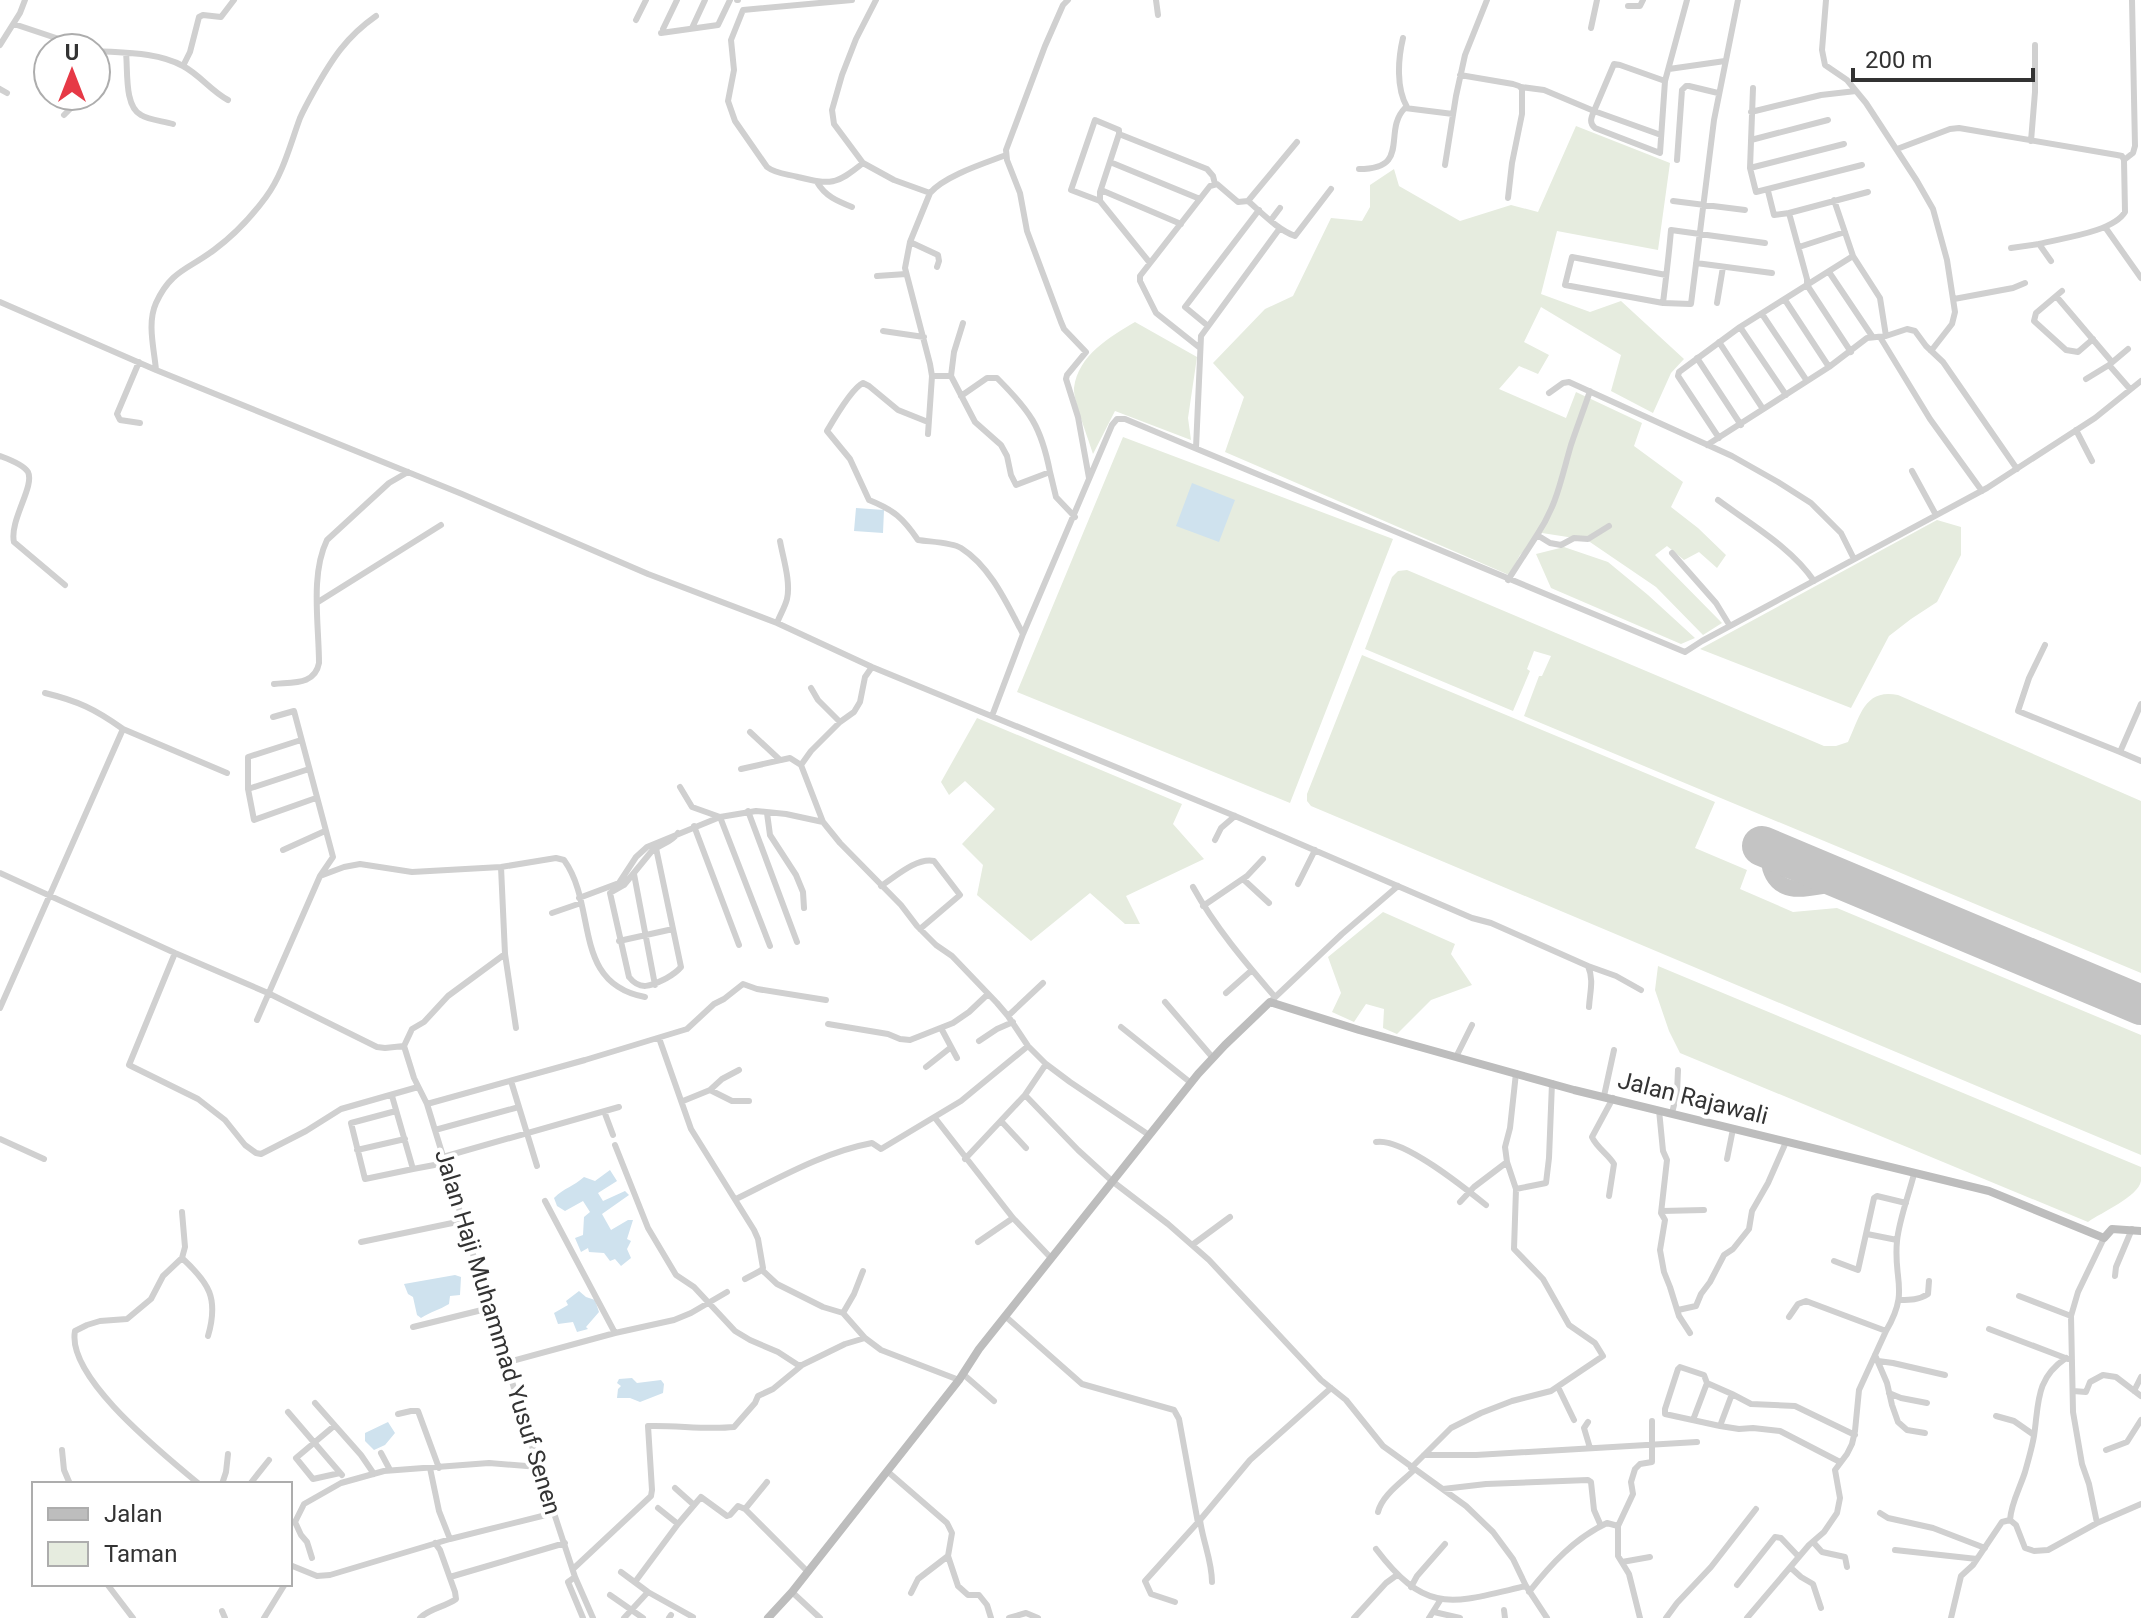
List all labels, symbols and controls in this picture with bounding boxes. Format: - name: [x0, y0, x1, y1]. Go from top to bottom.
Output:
- north arrow: [32, 32, 112, 112]
- scale bar: [1853, 32, 2033, 82]
- text: U: [65, 40, 79, 65]
- text: 200 m: [1865, 46, 1932, 74]
- street label: Jalan Rajawali: [1615, 1066, 1771, 1130]
- street label: Jalan Haji Muhammad Yusuf Senen: [429, 1146, 567, 1518]
- legend: [32, 1482, 292, 1586]
- text: Jalan: [104, 1500, 162, 1528]
- text: Taman: [104, 1540, 177, 1568]

